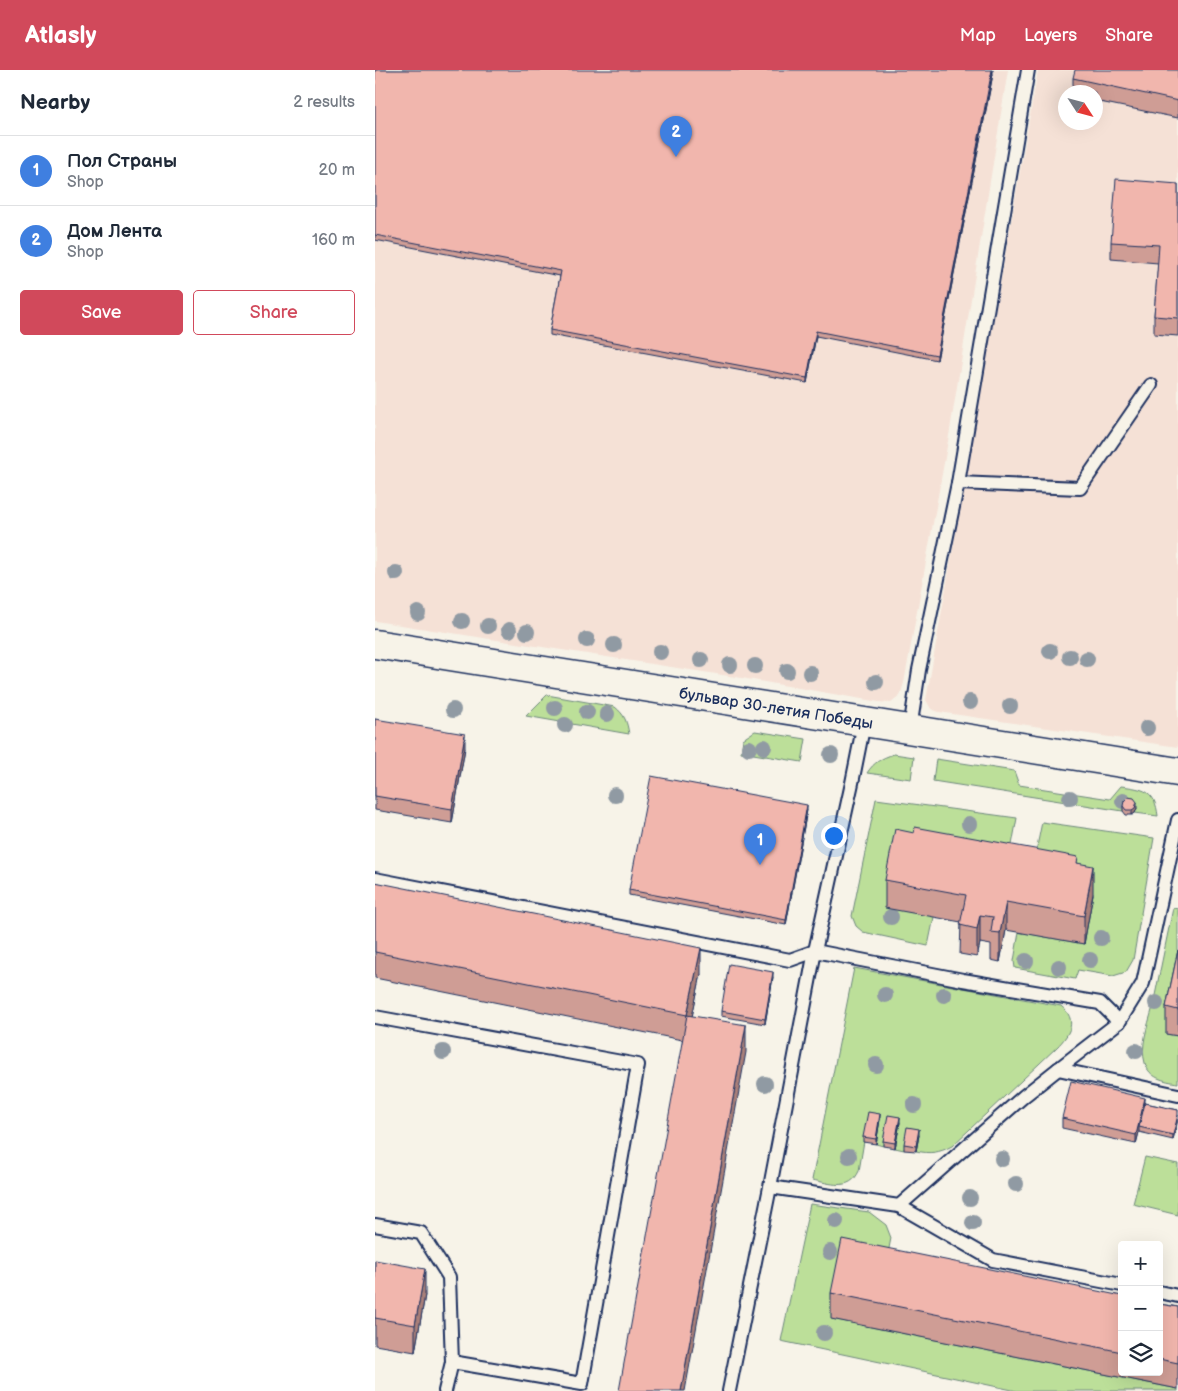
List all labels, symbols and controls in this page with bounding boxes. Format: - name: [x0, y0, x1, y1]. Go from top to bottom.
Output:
- text: Atlasly: [25, 21, 96, 50]
- text: Map: [960, 25, 996, 46]
- text: Layers: [1024, 25, 1077, 46]
- text: Share: [1105, 25, 1153, 46]
- north arrow: [1058, 85, 1103, 130]
- text: Nearby: [20, 90, 90, 115]
- text: 2 results: [293, 93, 355, 112]
- pin: 2: [660, 116, 692, 157]
- text: Пол Страны: [67, 150, 177, 173]
- text: 1: [33, 161, 39, 180]
- text: 20 m: [319, 161, 355, 180]
- text: Shop: [67, 173, 104, 192]
- text: Дом Лента: [67, 220, 162, 243]
- text: 2: [31, 231, 41, 250]
- text: 160 m: [312, 231, 355, 250]
- text: Shop: [67, 243, 104, 262]
- button: Save: [20, 290, 183, 335]
- button: Share: [193, 290, 355, 335]
- street label: бульвар 30-летия Победы: [678, 684, 874, 734]
- your location: [821, 823, 847, 849]
- pin: 1: [744, 824, 776, 865]
- map controls: [1118, 1241, 1163, 1376]
- button: +: [1118, 1241, 1163, 1286]
- button: −: [1118, 1286, 1163, 1331]
- button: layers: [1118, 1331, 1163, 1376]

